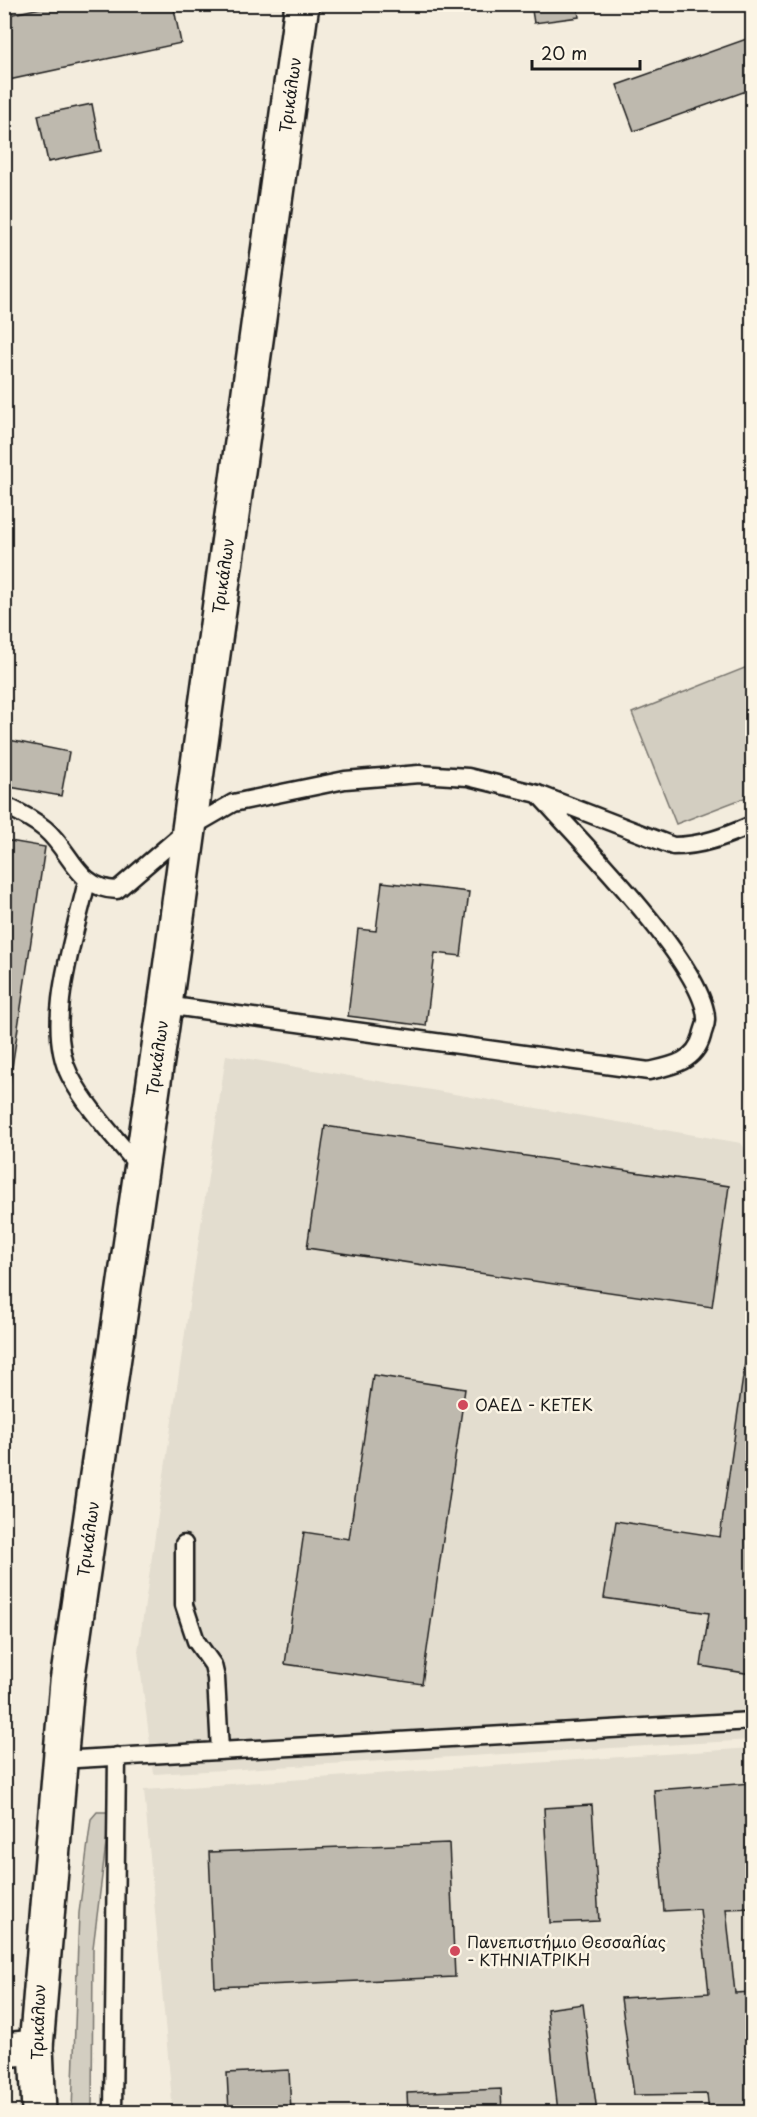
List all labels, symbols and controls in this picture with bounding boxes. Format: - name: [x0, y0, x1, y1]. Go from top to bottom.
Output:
- scale bar: [532, 33, 640, 71]
- text: 20 m: [541, 39, 587, 66]
- street label: Τρικάλων: [272, 56, 306, 134]
- street label: Τρικάλων: [205, 537, 239, 615]
- street label: Τρικάλων: [139, 1019, 173, 1097]
- place label: ΟΑΕΔ - ΚΕΤΕΚ: [475, 1392, 593, 1416]
- marker: ΟΑΕΔ - ΚΕΤΕΚ: [456, 1398, 470, 1412]
- street label: Τρικάλων: [70, 1500, 104, 1578]
- place label: Πανεπιστήμιο Θεσσαλίας - ΚΤΗΝΙΑΤΡΙΚΗ: [467, 1929, 666, 1971]
- marker: Πανεπιστήμιο Θεσσαλίας - ΚΤΗΝΙΑΤΡΙΚΗ: [448, 1944, 462, 1958]
- street label: Τρικάλων: [24, 1984, 50, 2060]

